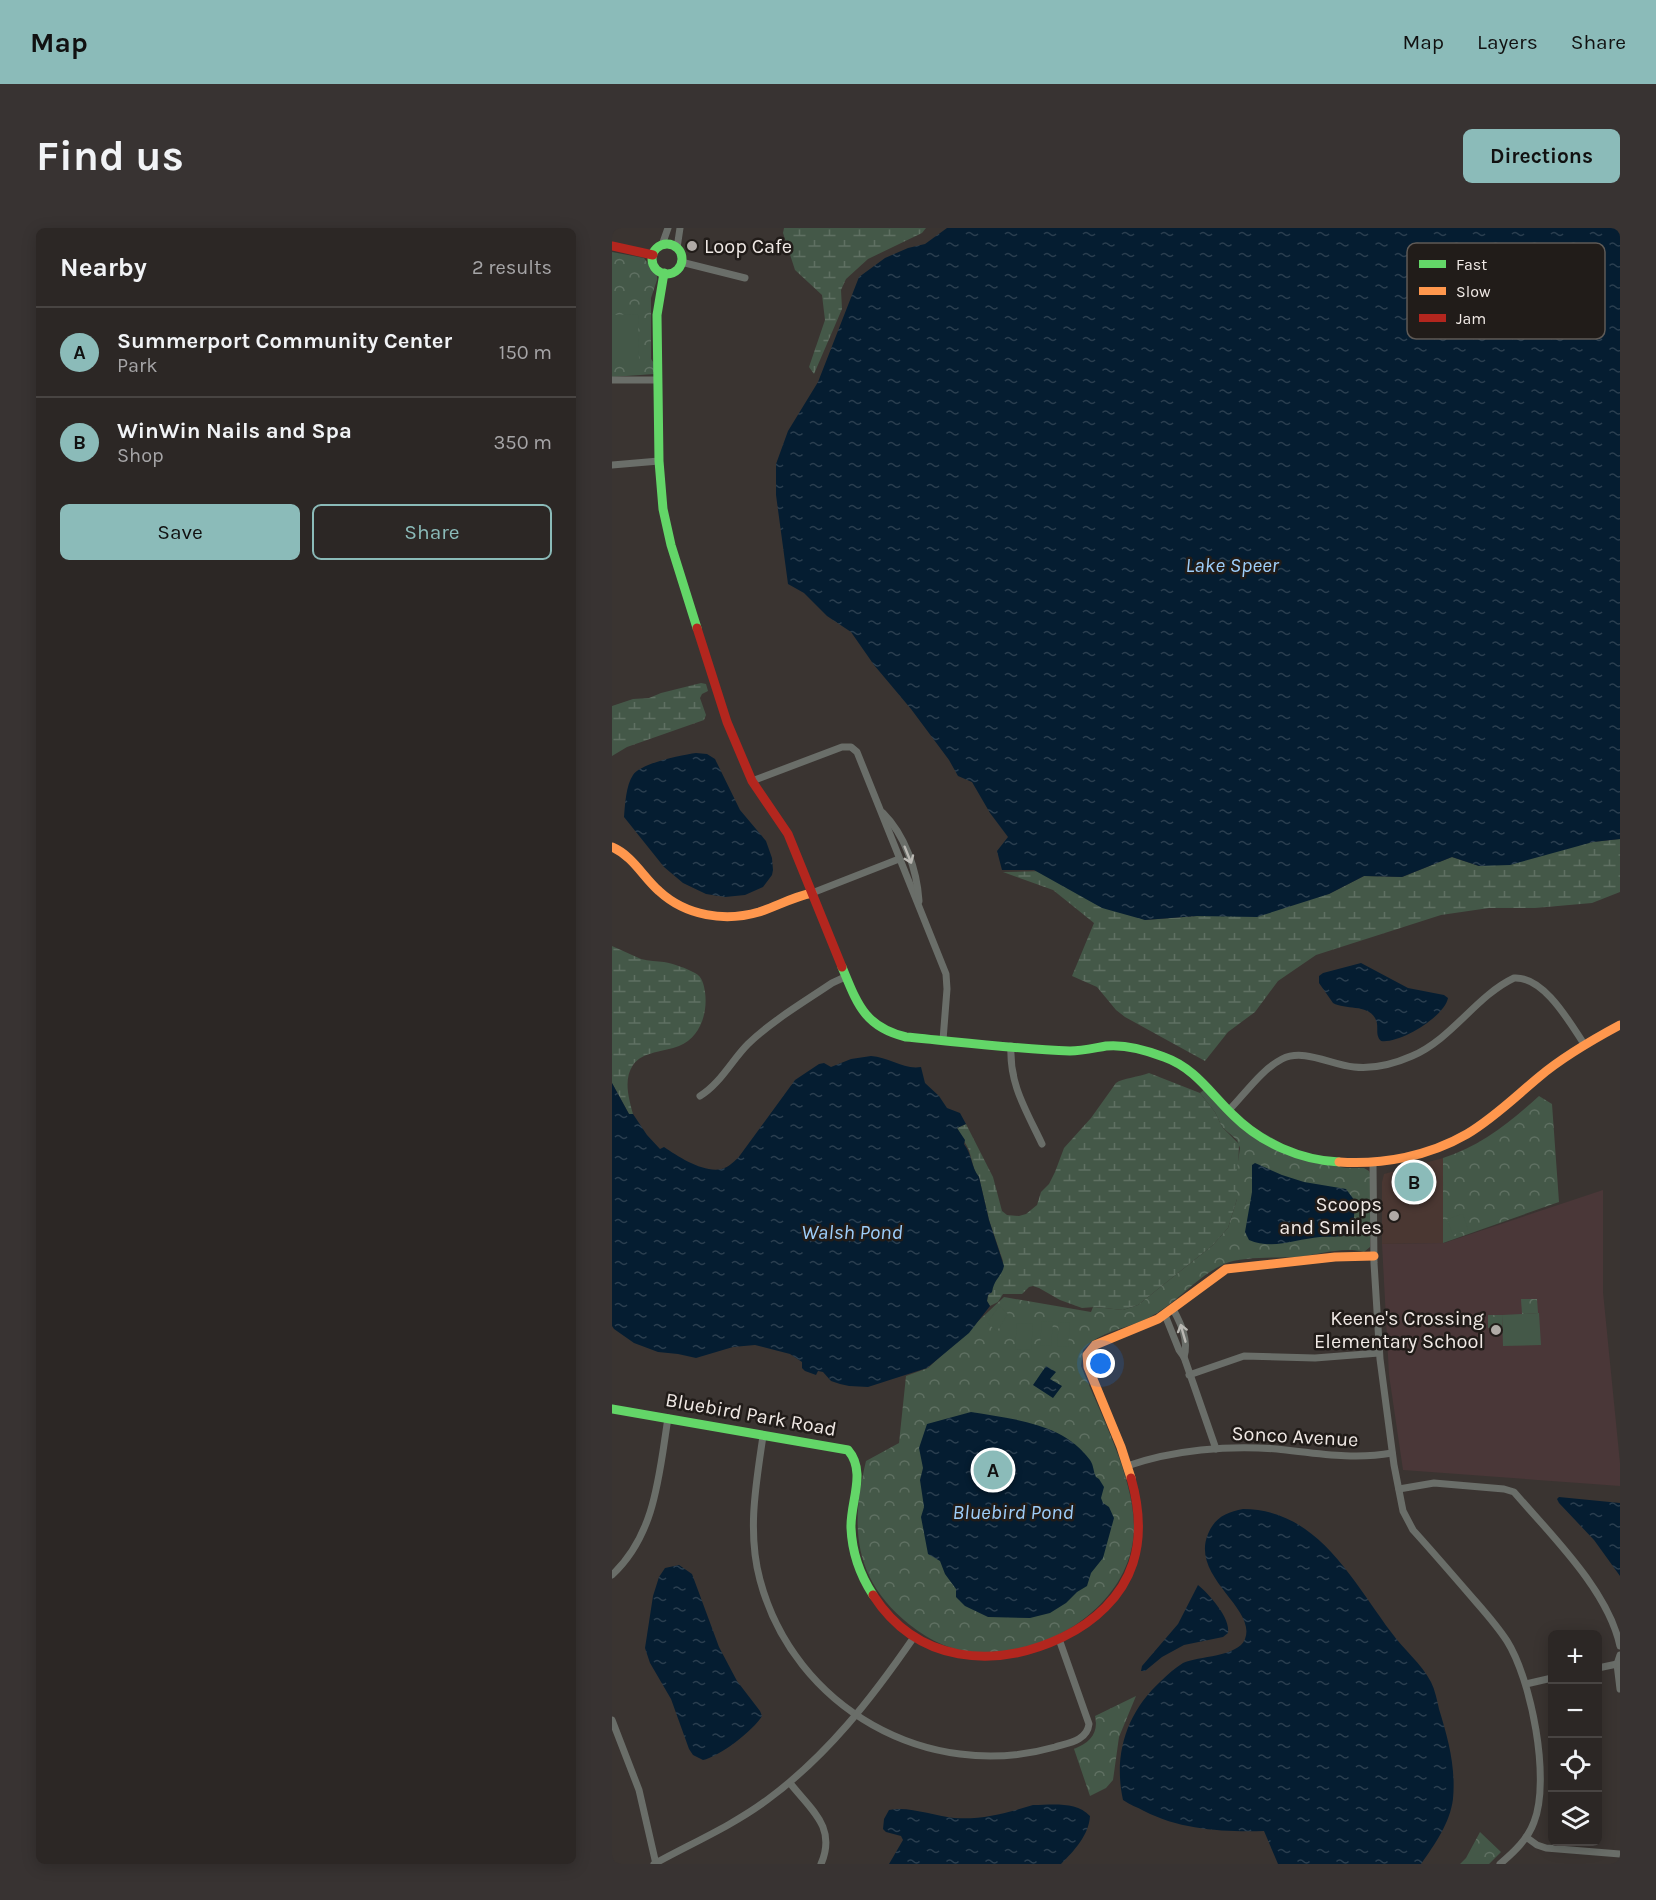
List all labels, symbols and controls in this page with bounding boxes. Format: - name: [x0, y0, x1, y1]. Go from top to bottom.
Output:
- text: Map: [30, 26, 88, 59]
- text: Map: [1402, 30, 1444, 54]
- text: Layers: [1477, 30, 1538, 54]
- text: Share: [1571, 30, 1626, 54]
- button: Directions: [1463, 129, 1620, 183]
- text: Find us: [36, 131, 184, 181]
- place label: Loop Cafe: [704, 235, 792, 258]
- marker: Loop Cafe: [685, 239, 699, 253]
- legend: [1407, 243, 1605, 339]
- text: Nearby: [60, 252, 147, 283]
- text: Fast: [1456, 255, 1487, 274]
- text: 2 results: [472, 256, 552, 279]
- text: Slow: [1456, 282, 1491, 301]
- text: Jam: [1456, 309, 1486, 328]
- text: Summerport Community Center: [117, 328, 452, 354]
- text: A: [73, 341, 86, 364]
- text: 150 m: [499, 341, 552, 364]
- text: Park: [117, 354, 158, 377]
- text: WinWin Nails and Spa: [117, 418, 352, 444]
- text: B: [73, 431, 86, 454]
- text: 350 m: [494, 431, 552, 454]
- text: Shop: [117, 444, 164, 467]
- button: Save: [60, 504, 300, 560]
- button: Share: [312, 504, 552, 560]
- water label: Lake Speer: [1185, 553, 1280, 577]
- one-way arrow: [903, 845, 914, 864]
- pin: B: [1394, 1160, 1434, 1204]
- place label: Scoops and Smiles: [1279, 1193, 1382, 1239]
- marker: Scoops and Smiles: [1387, 1209, 1401, 1223]
- water label: Walsh Pond: [801, 1220, 903, 1244]
- place label: Keene's Crossing Elementary School: [1314, 1307, 1484, 1353]
- marker: Keene's Crossing Elementary School: [1489, 1323, 1503, 1337]
- one-way arrow: [1177, 1324, 1188, 1343]
- your location: [1086, 1349, 1115, 1378]
- street label: Bluebird Park Road: [664, 1388, 838, 1441]
- street label: Sonco Avenue: [1231, 1422, 1359, 1451]
- pin: A: [974, 1448, 1012, 1492]
- water label: Bluebird Pond: [952, 1500, 1074, 1524]
- map controls: [1548, 1630, 1602, 1846]
- button: +: [1548, 1630, 1602, 1684]
- button: −: [1548, 1684, 1602, 1738]
- button: locate: [1548, 1738, 1602, 1792]
- button: layers: [1548, 1792, 1602, 1846]

